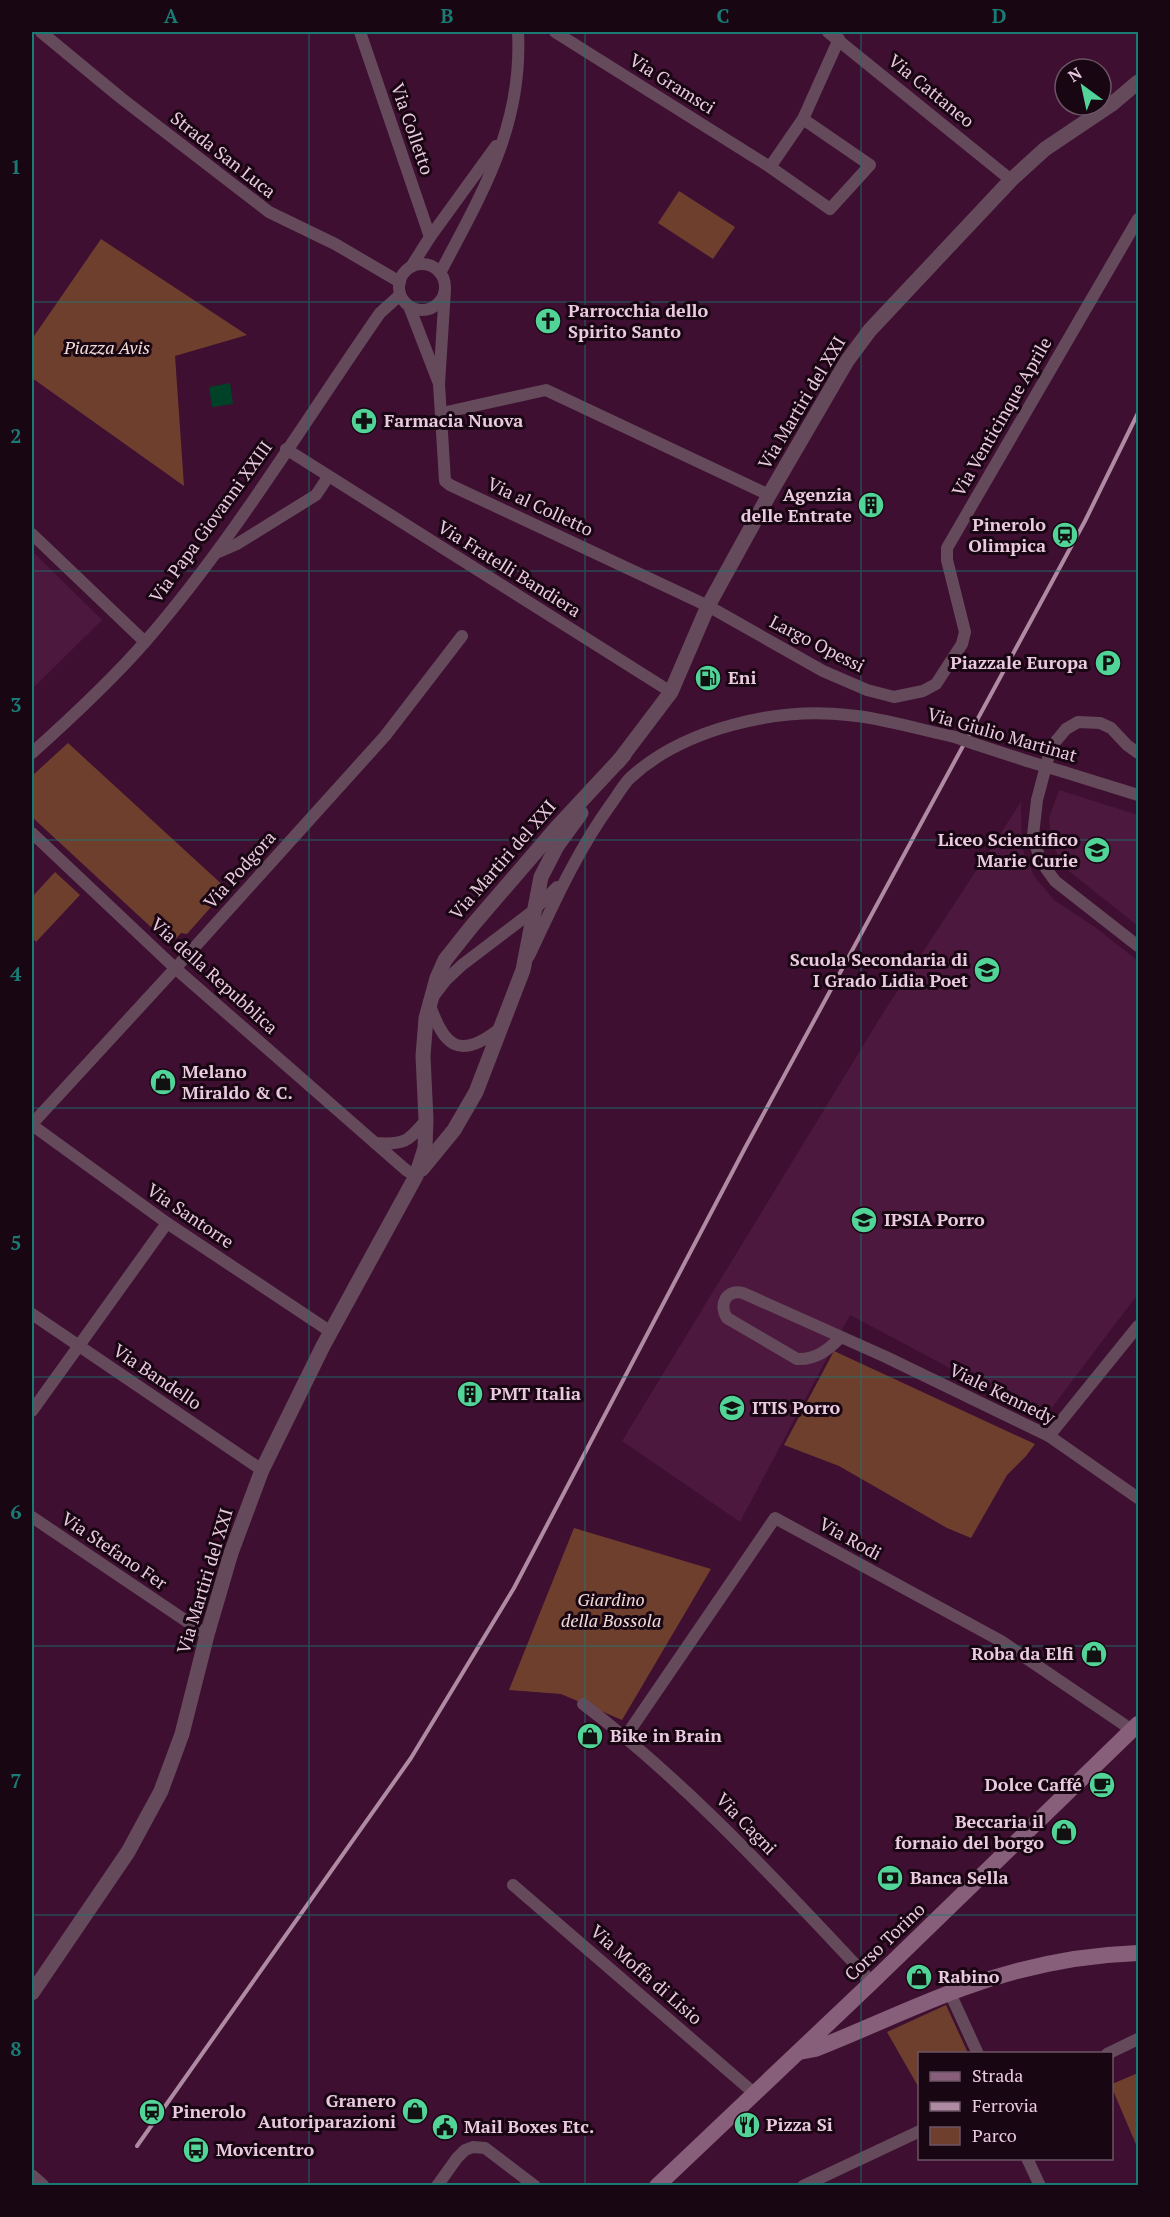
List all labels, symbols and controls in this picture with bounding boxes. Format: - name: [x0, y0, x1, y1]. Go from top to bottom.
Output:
- text: A: [164, 2, 179, 29]
- text: B: [441, 2, 454, 29]
- text: C: [716, 2, 730, 29]
- text: D: [992, 2, 1006, 29]
- street label: Via Gramsci: [625, 47, 720, 119]
- street label: Via Cattaneo: [884, 48, 980, 132]
- north arrow: [1053, 57, 1113, 117]
- text: N: [1064, 62, 1086, 87]
- street label: Via Colletto: [386, 80, 440, 178]
- street label: Strada San Luca: [166, 106, 281, 203]
- text: 1: [10, 153, 22, 180]
- place label: Parrocchia dello Spirito Santo: [568, 298, 709, 343]
- church icon: Parrocchia dello Spirito Santo: [533, 306, 563, 336]
- street label: Via Martiri del XXI: [752, 332, 850, 473]
- street label: Via Venticinque Aprile: [946, 332, 1057, 501]
- park label: Piazza Avis: [63, 335, 150, 359]
- pharmacy icon: Farmacia Nuova: [349, 406, 379, 436]
- place label: Farmacia Nuova: [384, 408, 523, 432]
- text: 2: [10, 422, 22, 449]
- street label: Via Papa Giovanni XXIII: [143, 436, 277, 607]
- street label: Via al Colletto: [484, 471, 597, 541]
- place label: Agenzia delle Entrate: [741, 482, 852, 527]
- building icon: Agenzia delle Entrate: [856, 490, 886, 520]
- place label: Pinerolo Olimpica: [968, 512, 1046, 557]
- street label: Via Fratelli Bandiera: [433, 514, 586, 622]
- station icon: Pinerolo Olimpica: [1050, 520, 1080, 550]
- street label: Largo Opessi: [766, 609, 869, 677]
- parking icon: Piazzale Europa: [1093, 648, 1123, 678]
- place label: Piazzale Europa: [950, 650, 1088, 674]
- fuel station icon: Eni: [693, 663, 723, 693]
- place label: Eni: [728, 665, 756, 689]
- text: 3: [10, 691, 22, 718]
- street label: Via Giulio Martinat: [925, 701, 1080, 767]
- street label: Via Martiri del XXI: [444, 795, 561, 924]
- street label: Via Podgora: [198, 825, 281, 913]
- place label: Liceo Scientifico Marie Curie: [938, 827, 1078, 872]
- school or university icon: Liceo Scientifico Marie Curie: [1082, 835, 1112, 865]
- street label: Via della Repubblica: [146, 912, 283, 1039]
- place label: Scuola Secondaria di I Grado Lidia Poet: [790, 947, 968, 992]
- school or university icon: Scuola Secondaria di I Grado Lidia Poet: [972, 955, 1002, 985]
- text: 4: [10, 960, 22, 987]
- place label: Melano Miraldo & C.: [182, 1059, 293, 1104]
- shop icon: Melano Miraldo & C.: [148, 1067, 178, 1097]
- street label: Via Santorre: [142, 1177, 239, 1253]
- school or university icon: IPSIA Porro: [849, 1205, 879, 1235]
- place label: IPSIA Porro: [884, 1207, 985, 1231]
- text: 5: [10, 1229, 22, 1256]
- street label: Via Bandello: [109, 1338, 207, 1415]
- street label: Viale Kennedy: [945, 1357, 1060, 1429]
- building icon: PMT Italia: [455, 1379, 485, 1409]
- place label: PMT Italia: [490, 1381, 581, 1405]
- school or university icon: ITIS Porro: [717, 1393, 747, 1423]
- place label: ITIS Porro: [752, 1395, 840, 1419]
- text: 6: [10, 1498, 22, 1525]
- street label: Via Martiri del XXI: [171, 1505, 238, 1656]
- street label: Via Stefano Fer: [57, 1506, 172, 1594]
- street label: Via Rodi: [815, 1511, 886, 1565]
- park label: Giardino della Bossola: [561, 1587, 661, 1632]
- shop icon: Roba da Elfi: [1079, 1639, 1109, 1669]
- place label: Roba da Elfi: [971, 1641, 1074, 1665]
- shop icon: Bike in Brain: [575, 1721, 605, 1751]
- place label: Bike in Brain: [610, 1723, 722, 1747]
- text: 7: [10, 1767, 22, 1794]
- cafe icon: Dolce Caffé: [1087, 1770, 1117, 1800]
- place label: Dolce Caffé: [985, 1772, 1082, 1796]
- street label: Via Cagni: [711, 1787, 782, 1860]
- place label: Beccaria il fornaio del borgo: [895, 1809, 1044, 1854]
- shop icon: Beccaria il fornaio del borgo: [1049, 1817, 1079, 1847]
- bank icon: Banca Sella: [875, 1863, 905, 1893]
- place label: Banca Sella: [910, 1865, 1009, 1889]
- street label: Corso Torino: [839, 1897, 930, 1986]
- street label: Via Moffa di Lisio: [586, 1919, 708, 2030]
- shop icon: Rabino: [904, 1962, 934, 1992]
- place label: Rabino: [938, 1964, 1000, 1988]
- text: 8: [10, 2035, 22, 2062]
- legend: [918, 2052, 1113, 2160]
- text: Strada: [972, 2063, 1023, 2087]
- place label: Granero Autoriparazioni: [258, 2088, 396, 2133]
- text: Ferrovia: [972, 2093, 1038, 2117]
- shop icon: Granero Autoriparazioni: [400, 2096, 430, 2126]
- station icon: Pinerolo: [137, 2097, 167, 2127]
- place label: Pinerolo: [172, 2099, 246, 2123]
- restaurant icon: Pizza Si: [732, 2110, 762, 2140]
- public building icon: Mail Boxes Etc.: [430, 2112, 460, 2142]
- place label: Pizza Si: [766, 2112, 833, 2136]
- place label: Mail Boxes Etc.: [464, 2114, 594, 2138]
- text: Parco: [972, 2123, 1017, 2147]
- bus stop icon: Movicentro: [181, 2135, 211, 2165]
- place label: Movicentro: [216, 2137, 314, 2161]

